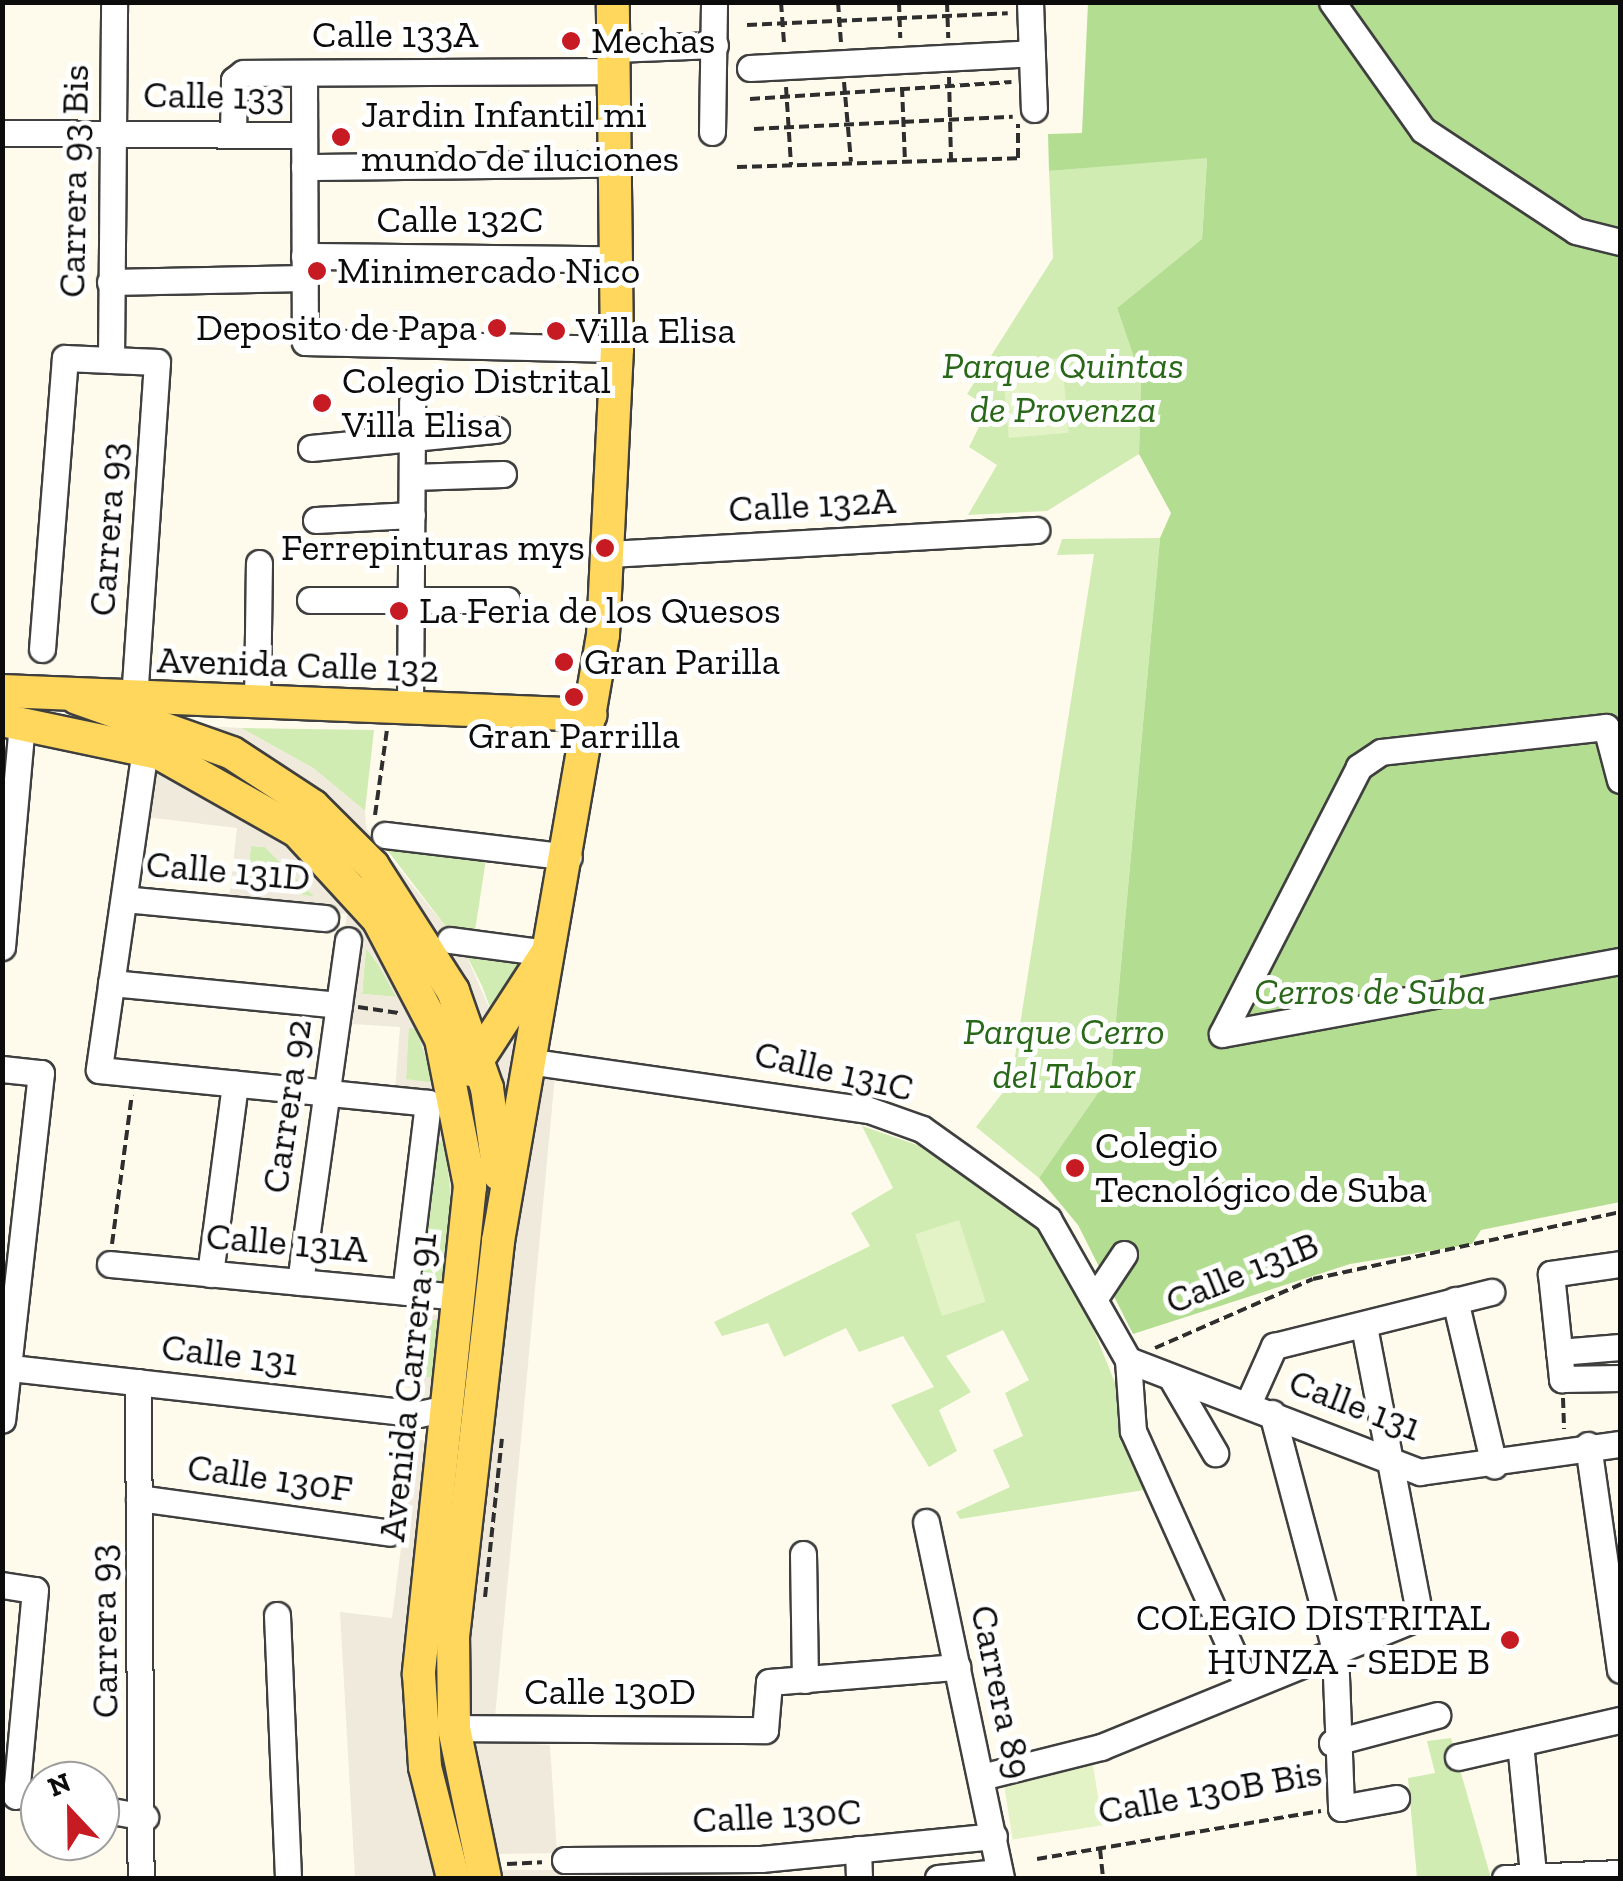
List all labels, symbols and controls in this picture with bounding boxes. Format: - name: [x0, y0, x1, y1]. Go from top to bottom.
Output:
- street label: Calle 133A: [312, 12, 478, 58]
- place label: Mechas: [591, 18, 715, 64]
- marker: Mechas: [560, 30, 582, 52]
- street label: Carrera 93 Bis: [49, 64, 99, 298]
- street label: Calle 133: [143, 72, 285, 120]
- place label: Jardin Infantil mi mundo de iluciones: [361, 92, 679, 182]
- marker: Jardin Infantil mi mundo de iluciones: [330, 126, 352, 148]
- street label: Calle 132C: [377, 197, 543, 243]
- place label: Minimercado Nico: [337, 248, 640, 294]
- marker: Minimercado Nico: [306, 260, 328, 282]
- place label: Deposito de Papa: [196, 305, 477, 351]
- place label: Villa Elisa: [576, 308, 736, 354]
- marker: Deposito de Papa: [486, 317, 508, 339]
- marker: Villa Elisa: [545, 320, 567, 342]
- park label: Parque Quintas de Provenza: [942, 343, 1184, 432]
- place label: Colegio Distrital Villa Elisa: [342, 358, 611, 448]
- marker: Colegio Distrital Villa Elisa: [311, 392, 333, 414]
- street label: Carrera 93: [79, 440, 137, 618]
- street label: Calle 132A: [727, 478, 897, 532]
- place label: Ferrepinturas mys: [281, 525, 585, 571]
- marker: Ferrepinturas mys: [594, 537, 616, 559]
- place label: La Feria de los Quesos: [419, 588, 781, 634]
- marker: La Feria de los Quesos: [388, 600, 410, 622]
- street label: Avenida Calle 132: [156, 637, 440, 693]
- place label: Gran Parilla: [584, 639, 780, 685]
- marker: Gran Parilla: [553, 651, 575, 673]
- marker: Gran Parrilla: [563, 686, 585, 708]
- place label: Gran Parrilla: [468, 713, 680, 759]
- street label: Calle 131D: [144, 841, 312, 901]
- park label: Cerros de Suba: [1254, 969, 1486, 1015]
- park label: Parque Cerro del Tabor: [963, 1009, 1165, 1098]
- street label: Carrera 92: [252, 1016, 322, 1196]
- street label: Calle 131C: [750, 1031, 918, 1111]
- place label: Colegio Tecnológico de Suba: [1095, 1123, 1427, 1212]
- marker: Colegio Tecnológico de Suba: [1064, 1157, 1086, 1179]
- street label: Calle 131A: [204, 1213, 370, 1273]
- street label: Calle 131B: [1159, 1222, 1325, 1324]
- street label: Avenida Carrera 91: [369, 1230, 447, 1544]
- street label: Calle 131: [159, 1324, 301, 1386]
- street label: Calle 131: [1283, 1359, 1427, 1451]
- street label: Calle 130F: [185, 1444, 355, 1512]
- street label: Carrera 93: [80, 1543, 128, 1719]
- place label: COLEGIO DISTRITAL HUNZA - SEDE B: [1136, 1595, 1490, 1685]
- street label: Carrera 89: [960, 1601, 1042, 1783]
- marker: COLEGIO DISTRITAL HUNZA - SEDE B: [1499, 1629, 1521, 1651]
- street label: Calle 130D: [524, 1669, 696, 1715]
- street label: Calle 130B Bis: [1095, 1750, 1325, 1834]
- north arrow: [20, 1761, 120, 1861]
- text: N: [43, 1765, 75, 1804]
- street label: Calle 130C: [691, 1789, 863, 1843]

